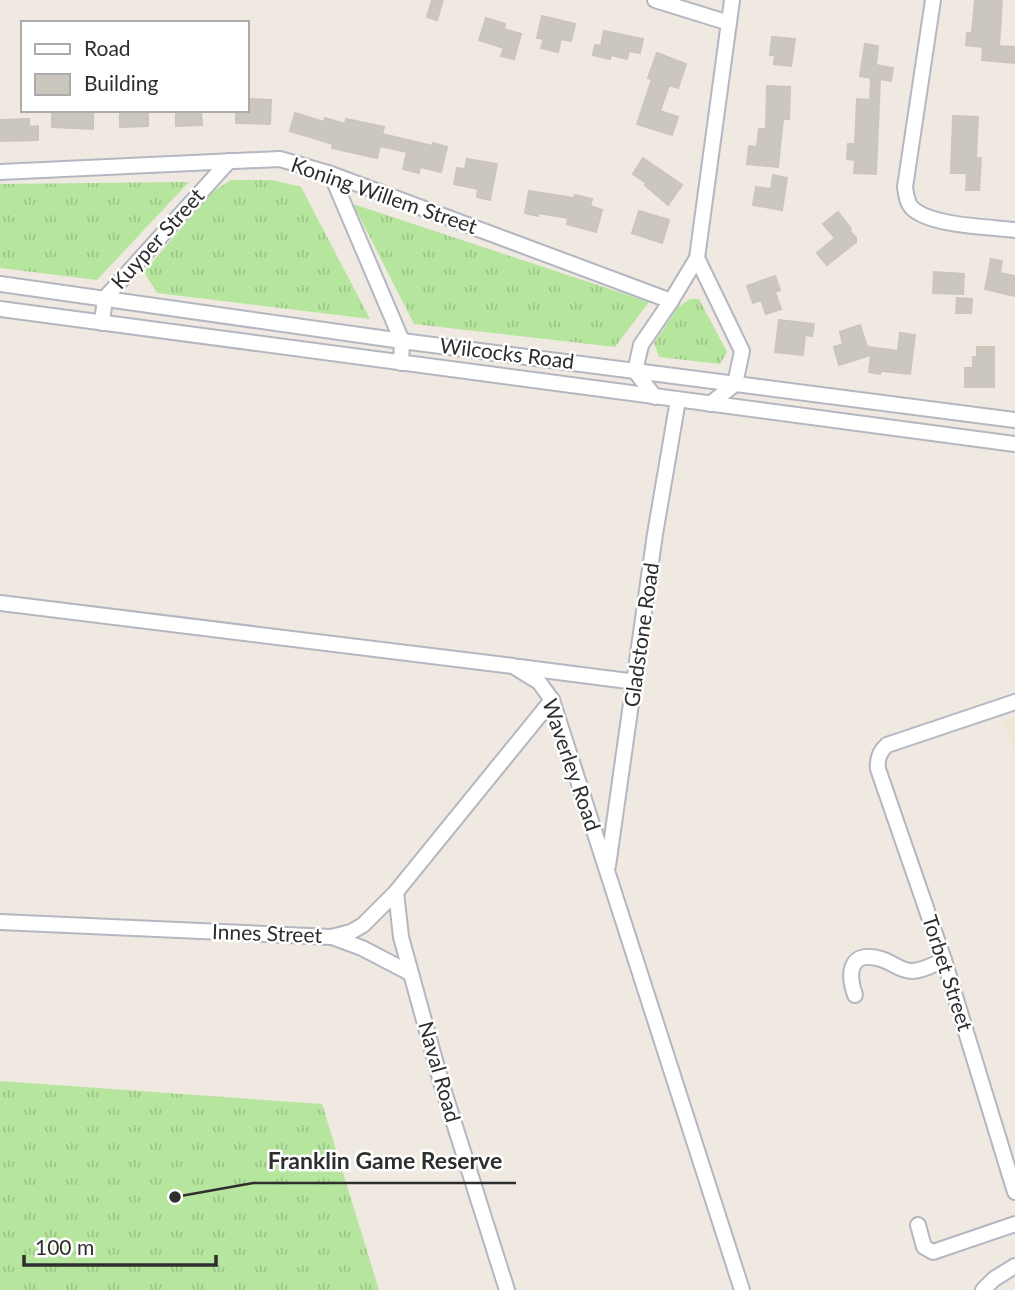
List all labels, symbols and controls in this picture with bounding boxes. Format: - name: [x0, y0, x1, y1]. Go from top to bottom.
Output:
- legend: [21, 21, 248, 112]
- text: Road: [84, 35, 131, 60]
- text: Building: [84, 70, 159, 95]
- street label: Koning Willem Street: [288, 151, 481, 238]
- street label: Kuyper Street: [105, 182, 209, 293]
- street label: Wilcocks Road: [439, 332, 576, 373]
- street label: Gladstone Road: [618, 561, 663, 709]
- street label: Waverley Road: [538, 695, 607, 834]
- street label: Torbet Street: [918, 911, 979, 1034]
- street label: Innes Street: [212, 918, 323, 947]
- street label: Naval Road: [414, 1018, 467, 1125]
- callout: Franklin Game Reserve: [253, 1139, 516, 1183]
- text: Franklin Game Reserve: [268, 1146, 502, 1174]
- scale bar: [24, 1224, 217, 1268]
- text: 100 m: [35, 1234, 94, 1259]

